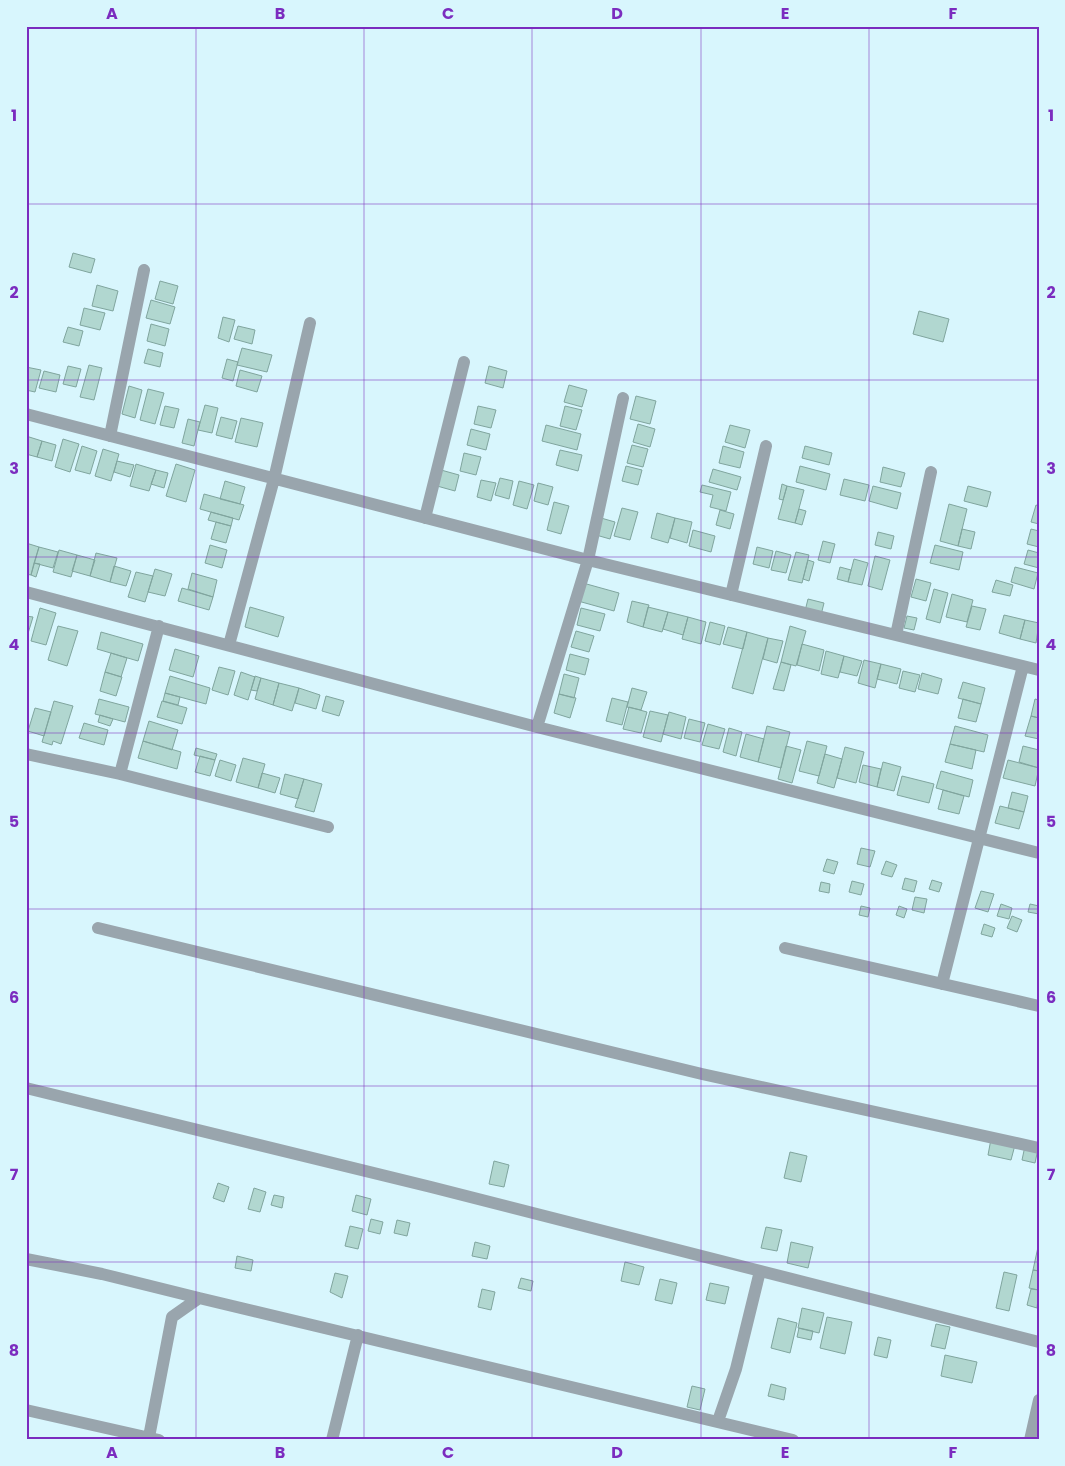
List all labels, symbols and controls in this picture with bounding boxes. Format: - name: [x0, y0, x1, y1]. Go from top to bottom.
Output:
- text: A: [106, 2, 118, 25]
- text: B: [275, 2, 285, 25]
- text: C: [442, 2, 454, 25]
- text: D: [611, 2, 623, 25]
- text: E: [781, 2, 789, 25]
- text: F: [949, 2, 958, 25]
- text: 1: [11, 104, 17, 127]
- text: 1: [1048, 104, 1054, 127]
- text: 2: [9, 281, 19, 304]
- text: 2: [1046, 281, 1056, 304]
- text: 3: [9, 457, 19, 480]
- text: 3: [1046, 457, 1056, 480]
- text: 4: [9, 633, 20, 656]
- text: 4: [1046, 633, 1057, 656]
- text: 5: [9, 810, 19, 833]
- text: 5: [1046, 810, 1056, 833]
- text: 6: [9, 986, 19, 1009]
- text: 6: [1046, 986, 1056, 1009]
- text: 7: [10, 1163, 19, 1186]
- text: 7: [1047, 1163, 1056, 1186]
- text: 8: [9, 1339, 19, 1362]
- text: 8: [1046, 1339, 1056, 1362]
- text: A: [106, 1441, 118, 1464]
- text: B: [275, 1441, 285, 1464]
- text: C: [442, 1441, 454, 1464]
- text: D: [611, 1441, 623, 1464]
- text: E: [781, 1441, 789, 1464]
- text: F: [949, 1441, 958, 1464]

